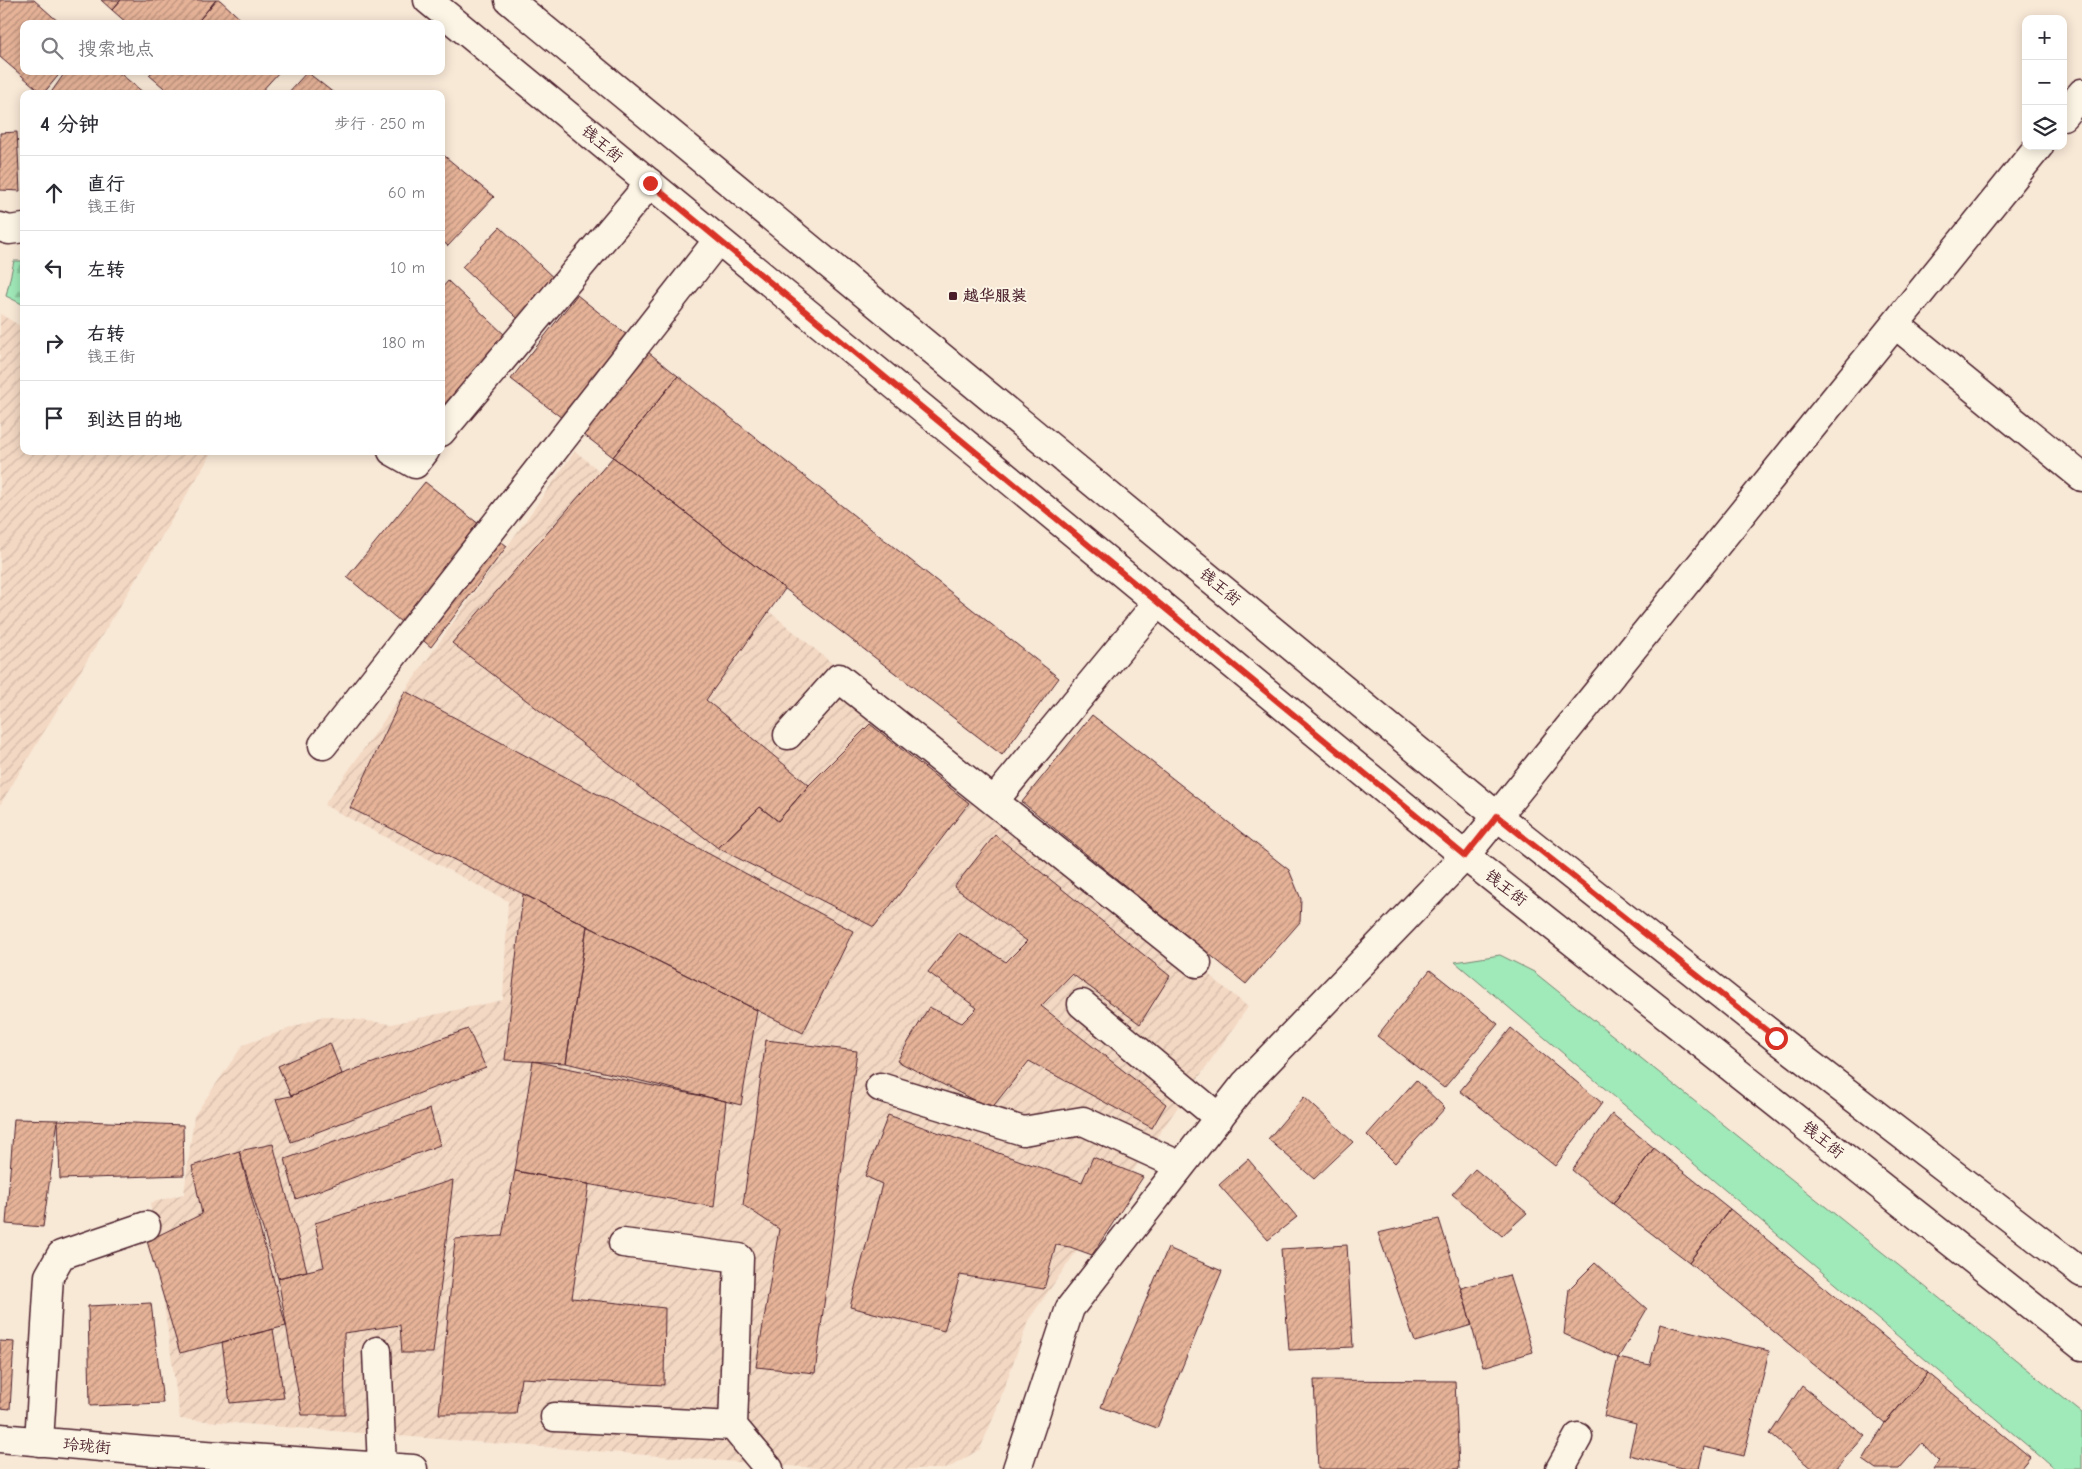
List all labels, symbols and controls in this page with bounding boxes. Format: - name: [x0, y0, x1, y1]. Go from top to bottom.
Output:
- map controls: [2022, 15, 2067, 150]
- button: +: [2022, 15, 2067, 60]
- search box: [20, 20, 445, 75]
- icon: search: [38, 34, 66, 62]
- text: 搜索地点: [78, 38, 154, 60]
- button: −: [2022, 60, 2067, 105]
- button: layers: [2022, 105, 2067, 150]
- text: 4 分钟: [40, 112, 99, 136]
- text: 步行 · 250 m: [334, 115, 425, 133]
- street label: 钱王街: [578, 122, 626, 166]
- route end: [639, 172, 662, 195]
- text: 直行: [87, 173, 125, 195]
- icon: ahead: [40, 179, 68, 207]
- text: 60 m: [388, 184, 425, 202]
- text: 钱王街: [87, 198, 135, 216]
- icon: left: [40, 254, 68, 282]
- text: 左转: [87, 259, 125, 281]
- text: 10 m: [390, 259, 425, 277]
- place label: 越华服装: [963, 287, 1027, 305]
- marker: 越华服装: [947, 290, 959, 302]
- text: 右转: [87, 323, 125, 345]
- icon: right: [40, 329, 68, 357]
- text: 180 m: [382, 334, 425, 352]
- text: 钱王街: [87, 348, 135, 366]
- icon: arrive: [40, 404, 68, 432]
- text: 到达目的地: [87, 409, 182, 431]
- street label: 钱王街: [1196, 565, 1244, 609]
- street label: 钱王街: [1482, 866, 1530, 910]
- route start: [1765, 1027, 1788, 1050]
- street label: 钱王街: [1799, 1118, 1847, 1162]
- street label: 玲珑街: [62, 1435, 112, 1457]

